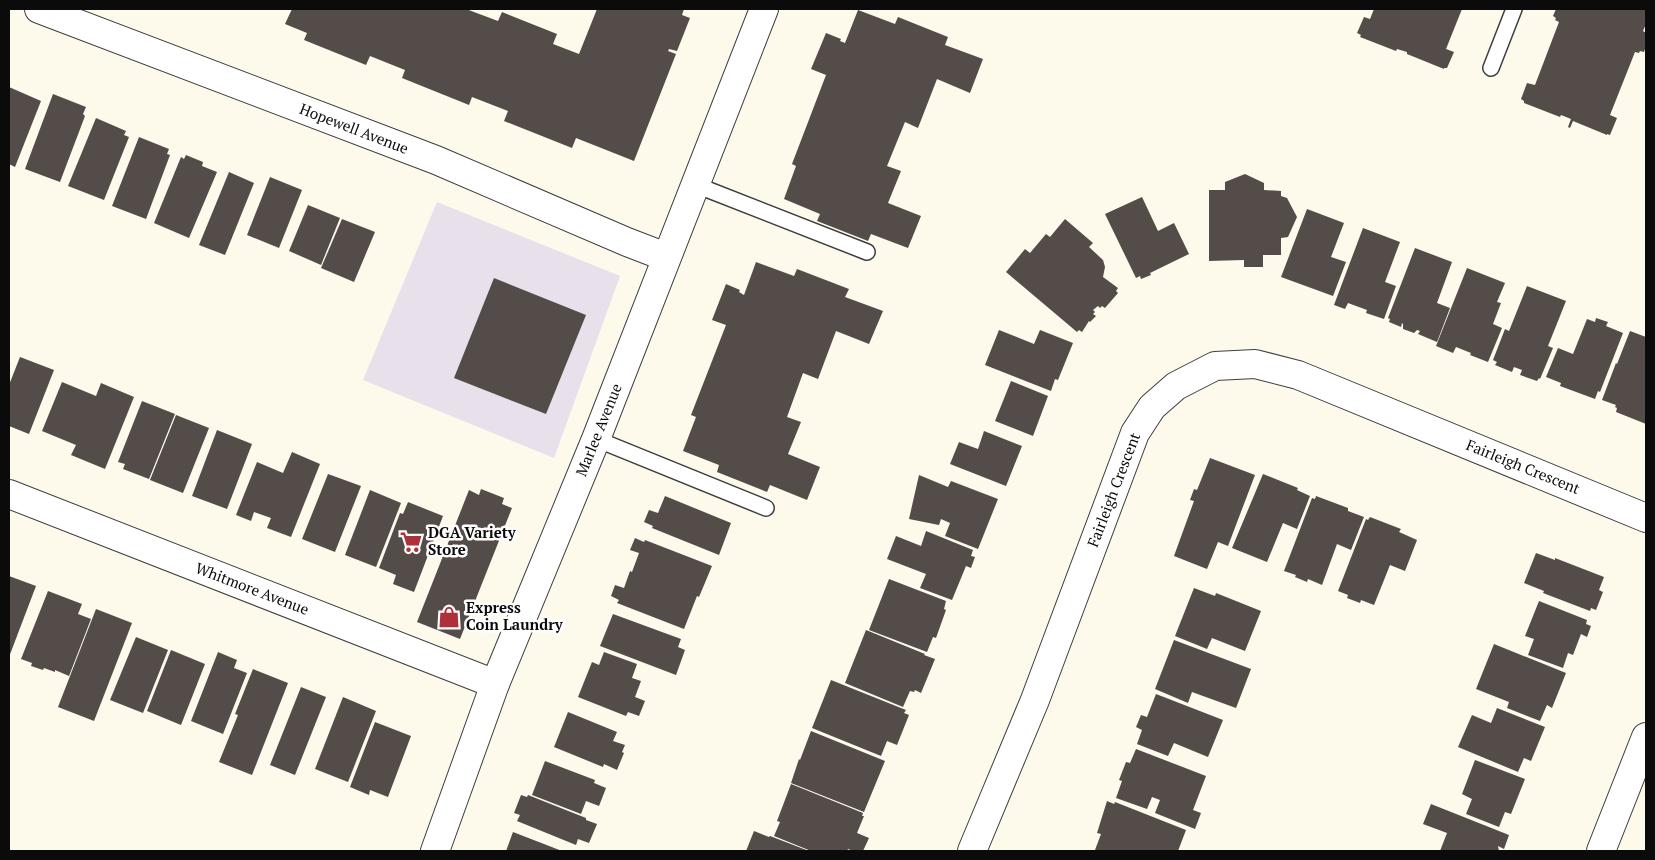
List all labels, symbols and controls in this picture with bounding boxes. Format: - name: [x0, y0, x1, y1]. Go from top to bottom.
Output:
- street label: Hopewell Avenue: [297, 98, 412, 158]
- street label: Marlee Avenue: [570, 380, 626, 479]
- street label: Fairleigh Crescent: [1082, 429, 1144, 550]
- street label: Fairleigh Crescent: [1463, 434, 1584, 498]
- place label: DGA Variety Store: [428, 522, 517, 559]
- supermarket icon: DGA Variety Store: [398, 529, 424, 555]
- street label: Whitmore Avenue: [193, 557, 312, 619]
- place label: Express Coin Laundry: [466, 597, 564, 634]
- shop icon: Express Coin Laundry: [436, 604, 462, 630]

